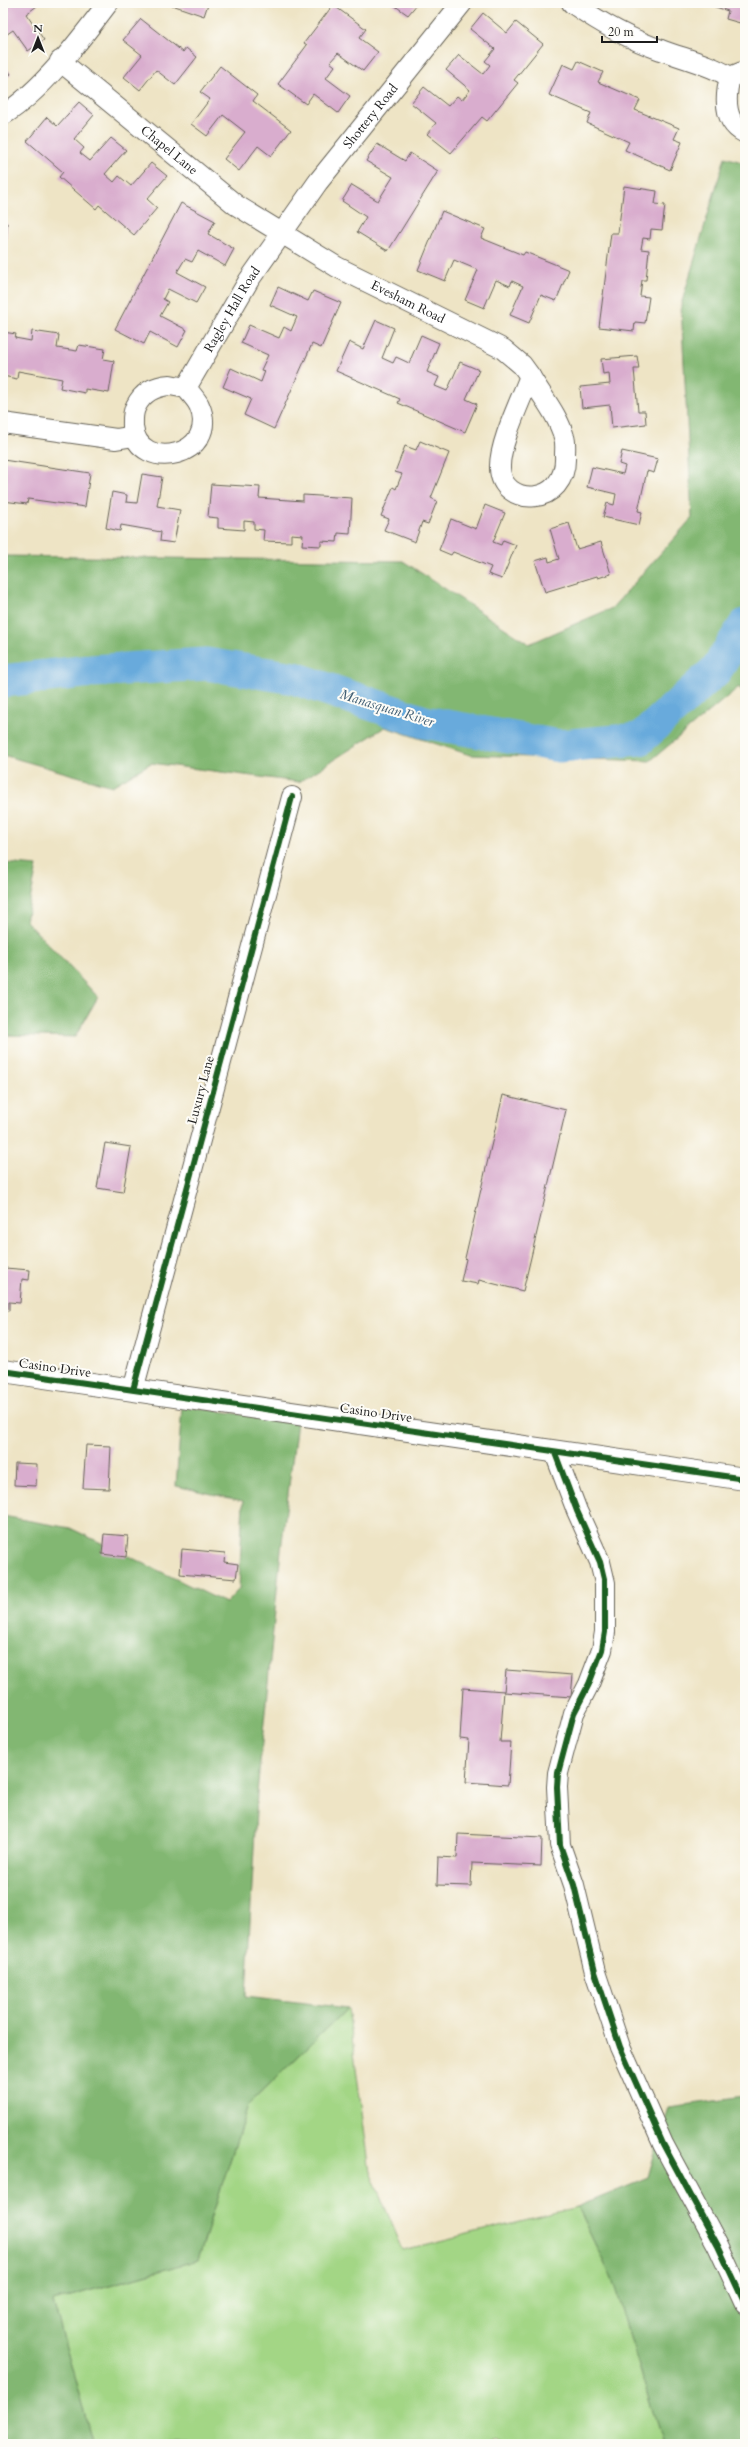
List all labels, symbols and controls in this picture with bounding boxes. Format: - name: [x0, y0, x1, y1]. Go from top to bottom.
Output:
- north arrow: [18, 18, 58, 58]
- scale bar: [602, 18, 657, 44]
- text: N: [33, 21, 43, 36]
- text: 20 m: [608, 24, 635, 40]
- street label: Shottery Road: [339, 80, 402, 153]
- street label: Chapel Lane: [137, 121, 202, 179]
- street label: Ragley Hall Road: [200, 263, 265, 356]
- street label: Evesham Road: [368, 276, 448, 328]
- water label: Manasquan River: [338, 685, 437, 731]
- street label: Luxury Lane: [183, 1054, 219, 1126]
- street label: Casino Drive: [18, 1354, 92, 1382]
- street label: Casino Drive: [339, 1399, 413, 1427]

